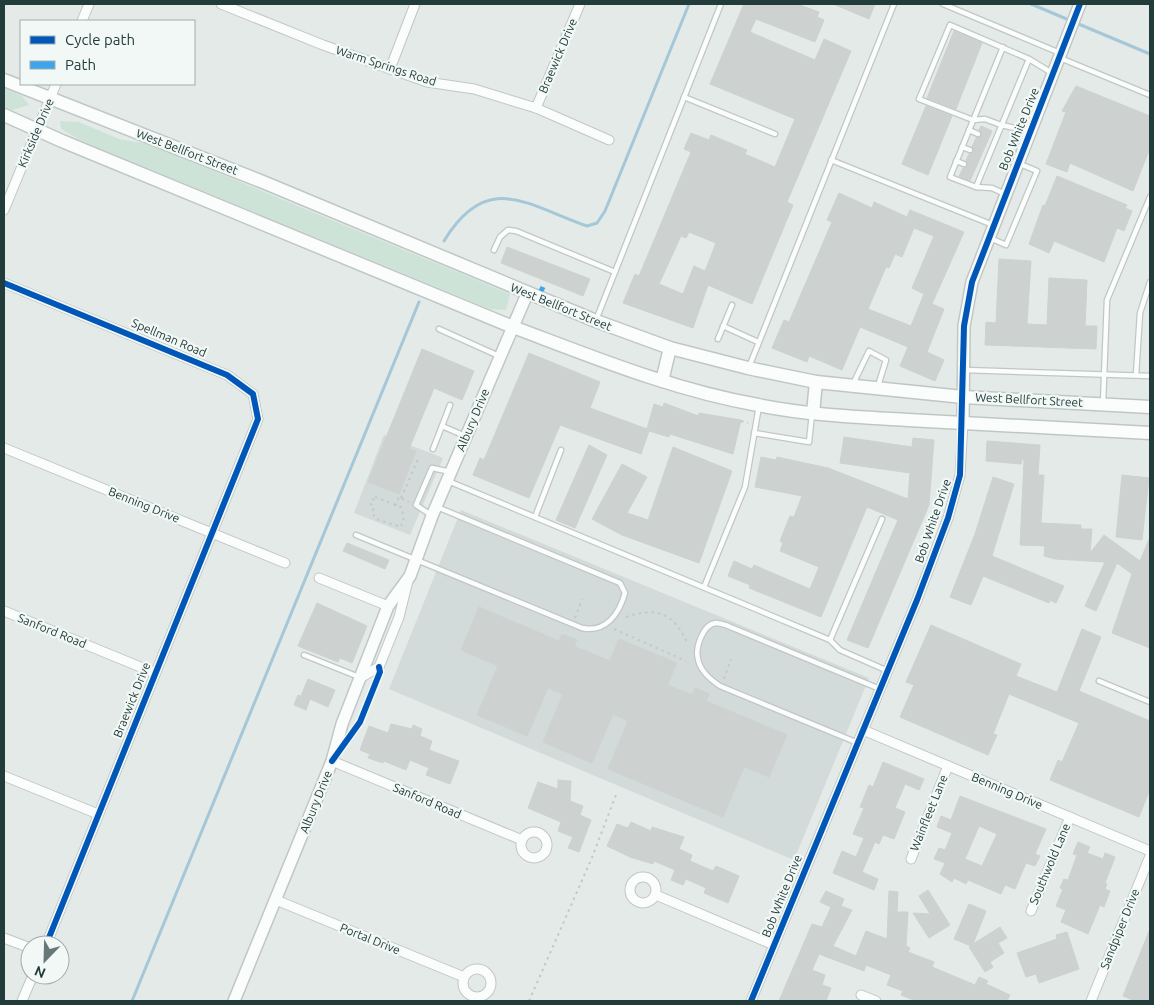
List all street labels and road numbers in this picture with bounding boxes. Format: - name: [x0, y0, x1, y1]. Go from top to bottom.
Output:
- street label: Braewick Drive: [536, 16, 579, 95]
- street label: Warm Springs Road: [334, 43, 438, 88]
- street label: Bob White Drive: [996, 86, 1041, 172]
- street label: Kirkside Drive: [15, 96, 56, 169]
- street label: West Bellfort Street: [135, 126, 240, 177]
- street label: West Bellfort Street: [509, 280, 614, 333]
- street label: Spellman Road: [130, 316, 209, 359]
- street label: Albury Drive: [454, 387, 492, 453]
- street label: West Bellfort Street: [975, 390, 1083, 409]
- street label: Bob White Drive: [912, 477, 953, 564]
- street label: Benning Drive: [107, 484, 182, 525]
- street label: Sanford Road: [16, 611, 88, 650]
- street label: Braewick Drive: [111, 660, 153, 739]
- street label: Albury Drive: [297, 769, 334, 835]
- street label: Benning Drive: [970, 770, 1045, 811]
- street label: Wainfleet Lane: [907, 773, 950, 853]
- street label: Sanford Road: [391, 780, 463, 821]
- street label: Southwold Lane: [1027, 821, 1072, 906]
- street label: Bob White Drive: [759, 853, 804, 939]
- street label: Sandpiper Drive: [1097, 887, 1142, 971]
- street label: Portal Drive: [338, 921, 402, 957]

